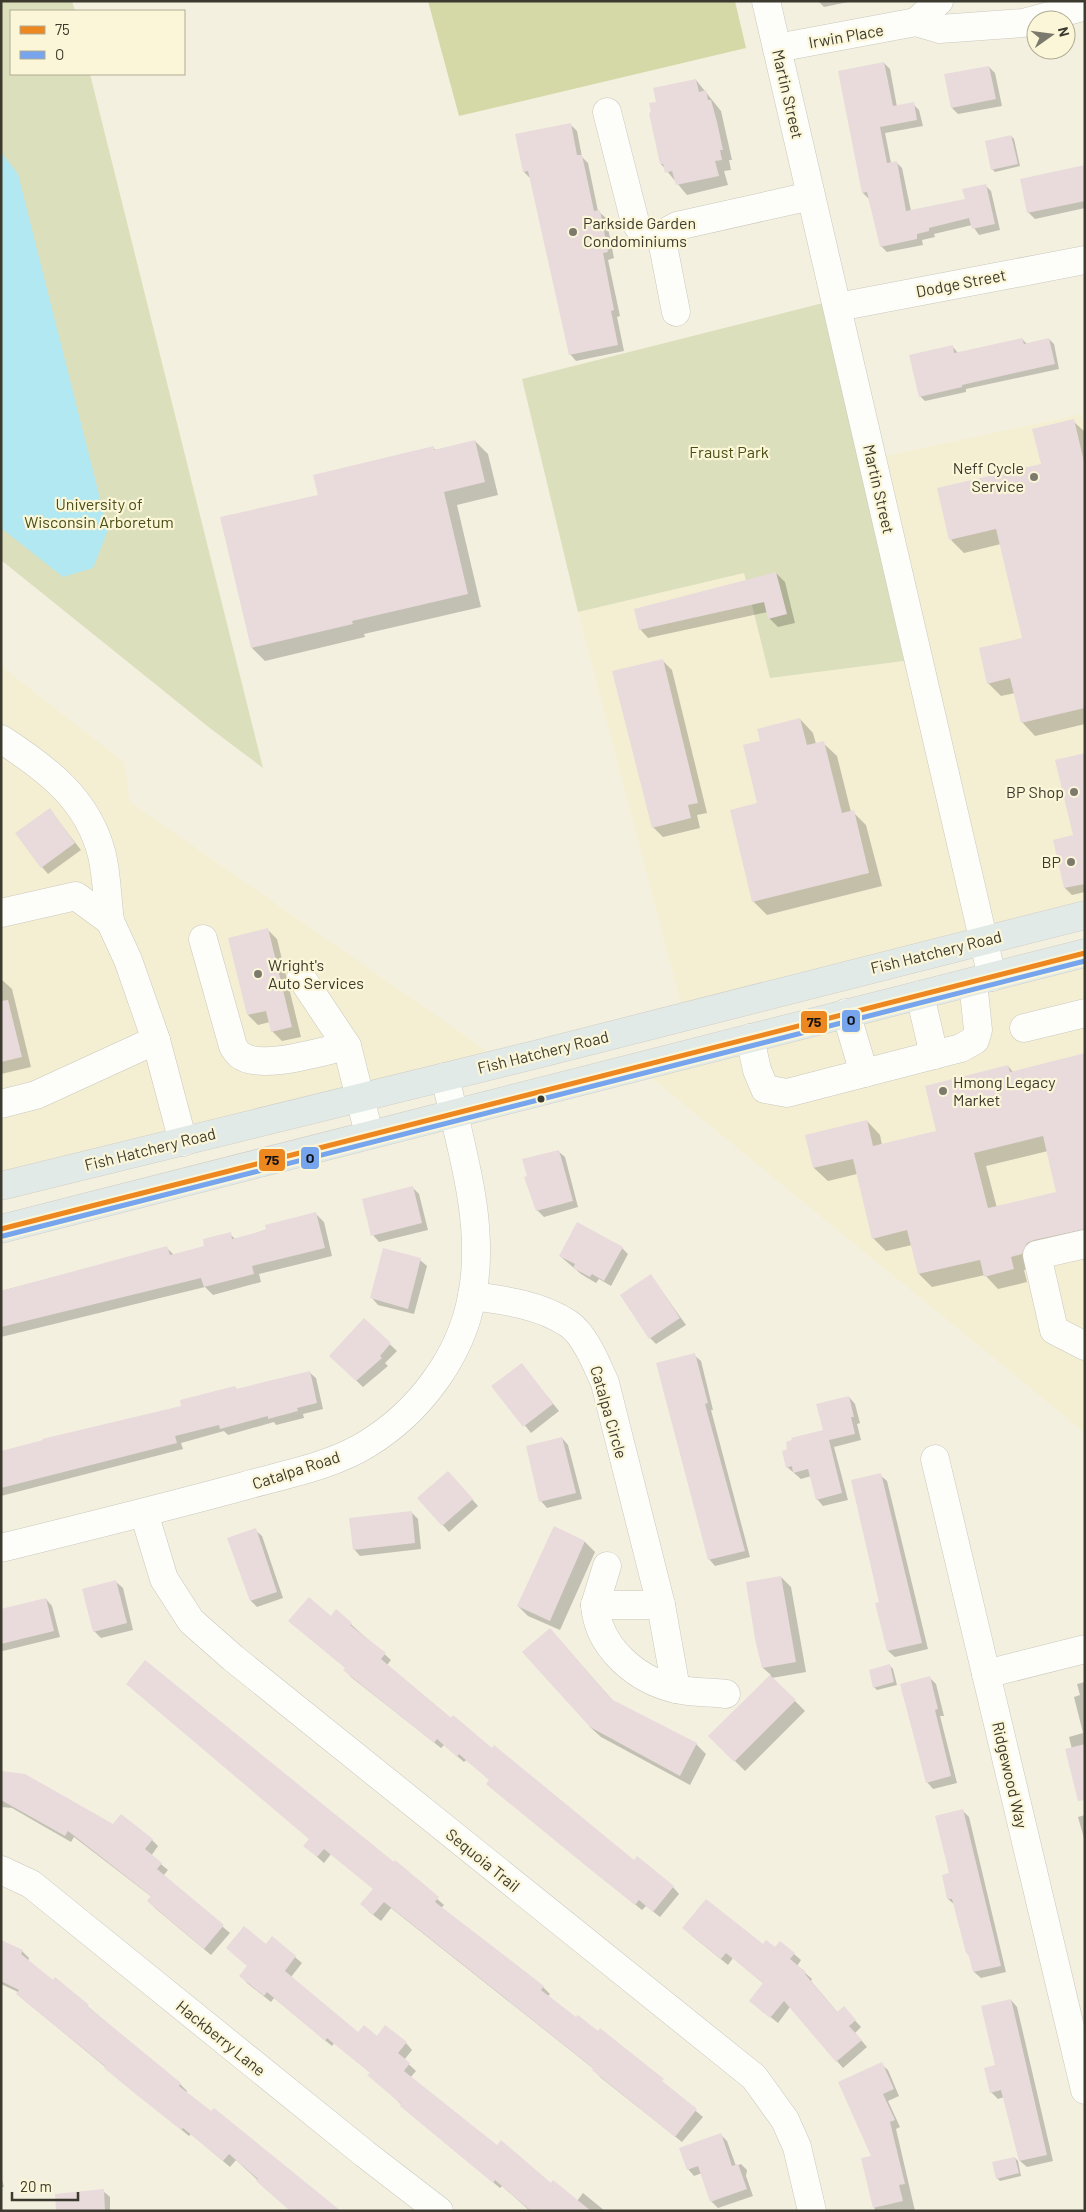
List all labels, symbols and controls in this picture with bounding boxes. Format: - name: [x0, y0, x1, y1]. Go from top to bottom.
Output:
- legend: [10, 10, 185, 75]
- north arrow: [1026, 10, 1076, 60]
- text: 75: [55, 20, 70, 38]
- street label: Irwin Place: [807, 20, 885, 51]
- text: N: [1055, 25, 1073, 38]
- text: O: [55, 45, 64, 63]
- street label: Martin Street: [769, 47, 808, 140]
- place label: Parkside Garden Condominiums: [583, 213, 696, 250]
- marker: Parkside Garden Condominiums: [567, 226, 579, 238]
- street label: Dodge Street: [914, 264, 1008, 301]
- park label: Fraust Park: [689, 442, 769, 461]
- street label: Martin Street: [860, 442, 899, 535]
- place label: Neff Cycle Service: [953, 458, 1024, 495]
- marker: Neff Cycle Service: [1028, 471, 1040, 483]
- park label: University of Wisconsin Arboretum: [24, 494, 174, 531]
- place label: BP Shop: [1006, 782, 1064, 801]
- marker: BP Shop: [1068, 786, 1080, 798]
- place label: BP: [1041, 852, 1061, 871]
- marker: BP: [1065, 856, 1077, 868]
- street label: Fish Hatchery Road: [868, 926, 1003, 977]
- place label: Wright's Auto Services: [268, 955, 364, 992]
- marker: Wright's Auto Services: [252, 968, 264, 980]
- line badge: O: [841, 1009, 861, 1033]
- line badge: 75: [800, 1010, 828, 1034]
- text: O: [847, 1011, 856, 1028]
- text: 75: [807, 1013, 822, 1030]
- street label: Fish Hatchery Road: [475, 1026, 610, 1077]
- place label: Hmong Legacy Market: [953, 1072, 1056, 1109]
- marker: Hmong Legacy Market: [937, 1085, 949, 1097]
- unlabelled marker: [536, 1094, 546, 1104]
- street label: Fish Hatchery Road: [82, 1123, 217, 1174]
- line badge: O: [300, 1146, 320, 1170]
- line badge: 75: [258, 1148, 286, 1172]
- text: O: [306, 1149, 315, 1166]
- text: 75: [265, 1151, 280, 1168]
- street label: Catalpa Circle: [587, 1363, 632, 1460]
- street label: Catalpa Road: [250, 1446, 342, 1493]
- street label: Ridgewood Way: [989, 1720, 1032, 1831]
- street label: Sequoia Trail: [443, 1824, 524, 1895]
- street label: Hackberry Lane: [173, 1996, 270, 2079]
- scale bar: [12, 2170, 79, 2202]
- text: 20 m: [20, 2177, 52, 2195]

